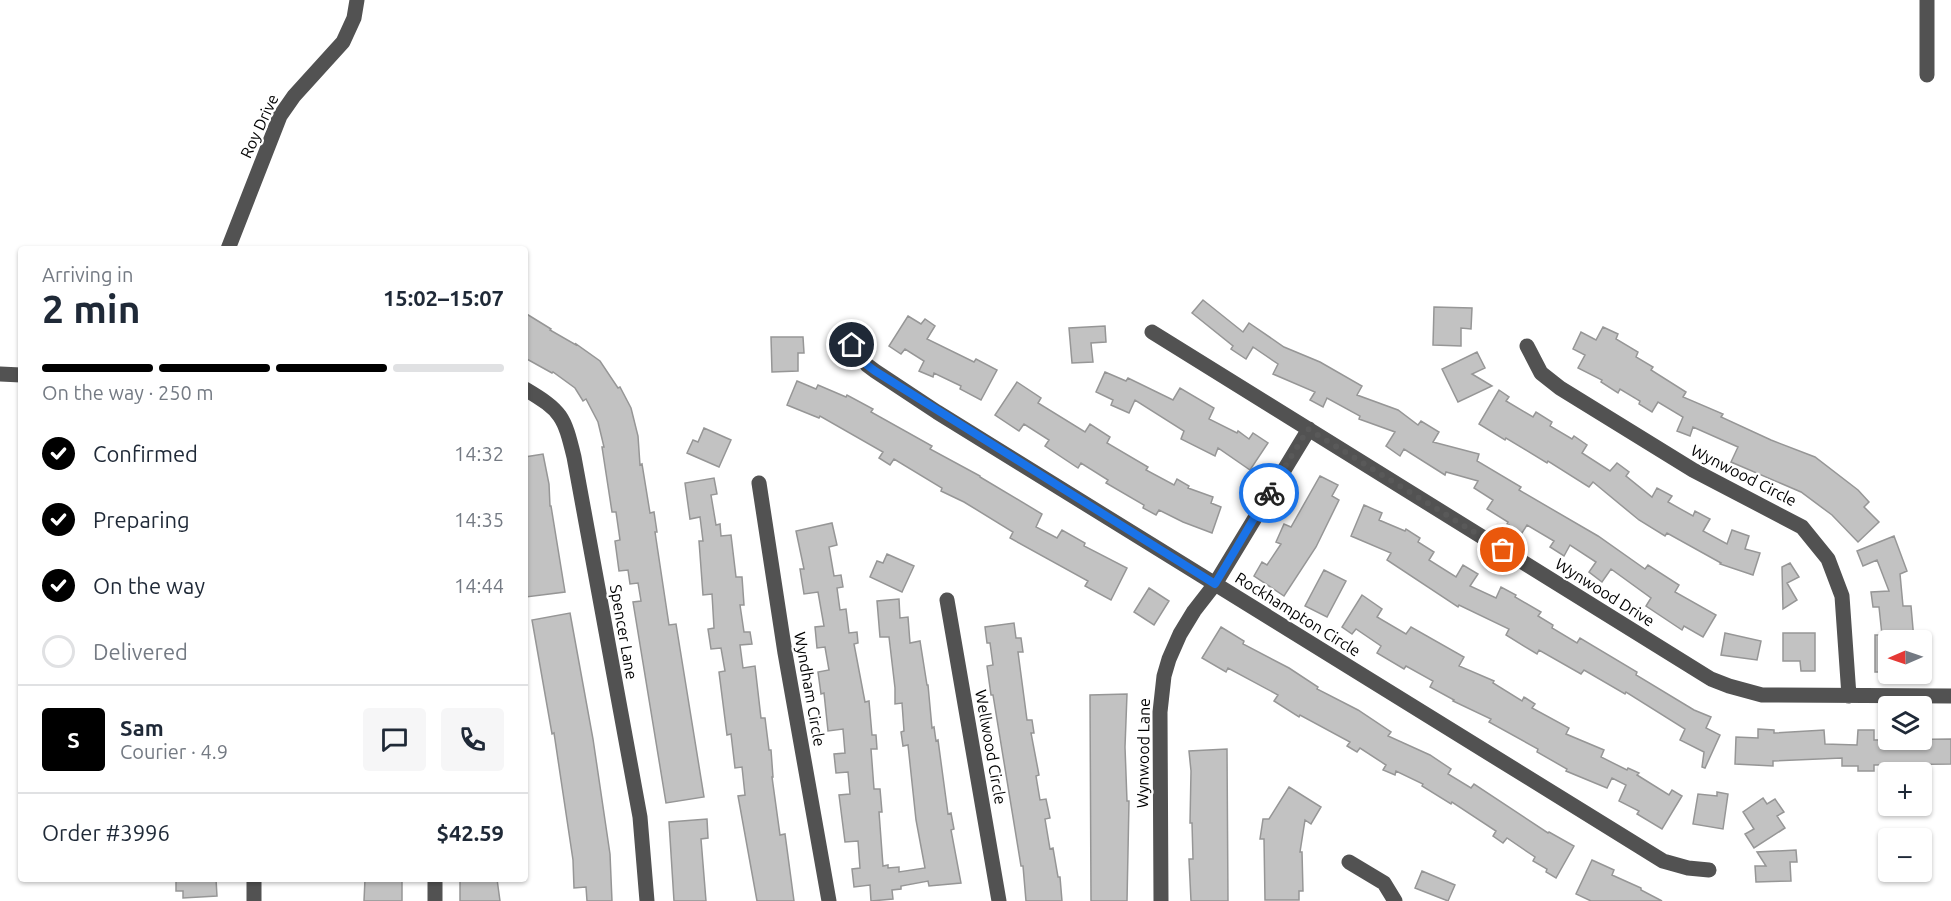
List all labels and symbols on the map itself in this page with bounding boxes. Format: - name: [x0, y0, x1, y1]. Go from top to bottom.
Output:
- street label: Roy Drive: [236, 91, 282, 161]
- pin: [826, 319, 877, 370]
- street label: Wynwood Circle: [1688, 441, 1800, 509]
- courier: [1239, 463, 1299, 523]
- pin: [1477, 524, 1528, 575]
- street label: Wynwood Drive: [1552, 554, 1658, 630]
- street label: Rockhampton Circle: [1232, 568, 1364, 660]
- street label: Spencer Lane: [607, 583, 641, 681]
- street label: Wyndham Circle: [791, 630, 829, 748]
- north arrow: [1878, 630, 1932, 684]
- street label: Wellwood Circle: [972, 688, 1010, 806]
- street label: Wynwood Lane: [1133, 698, 1153, 808]

